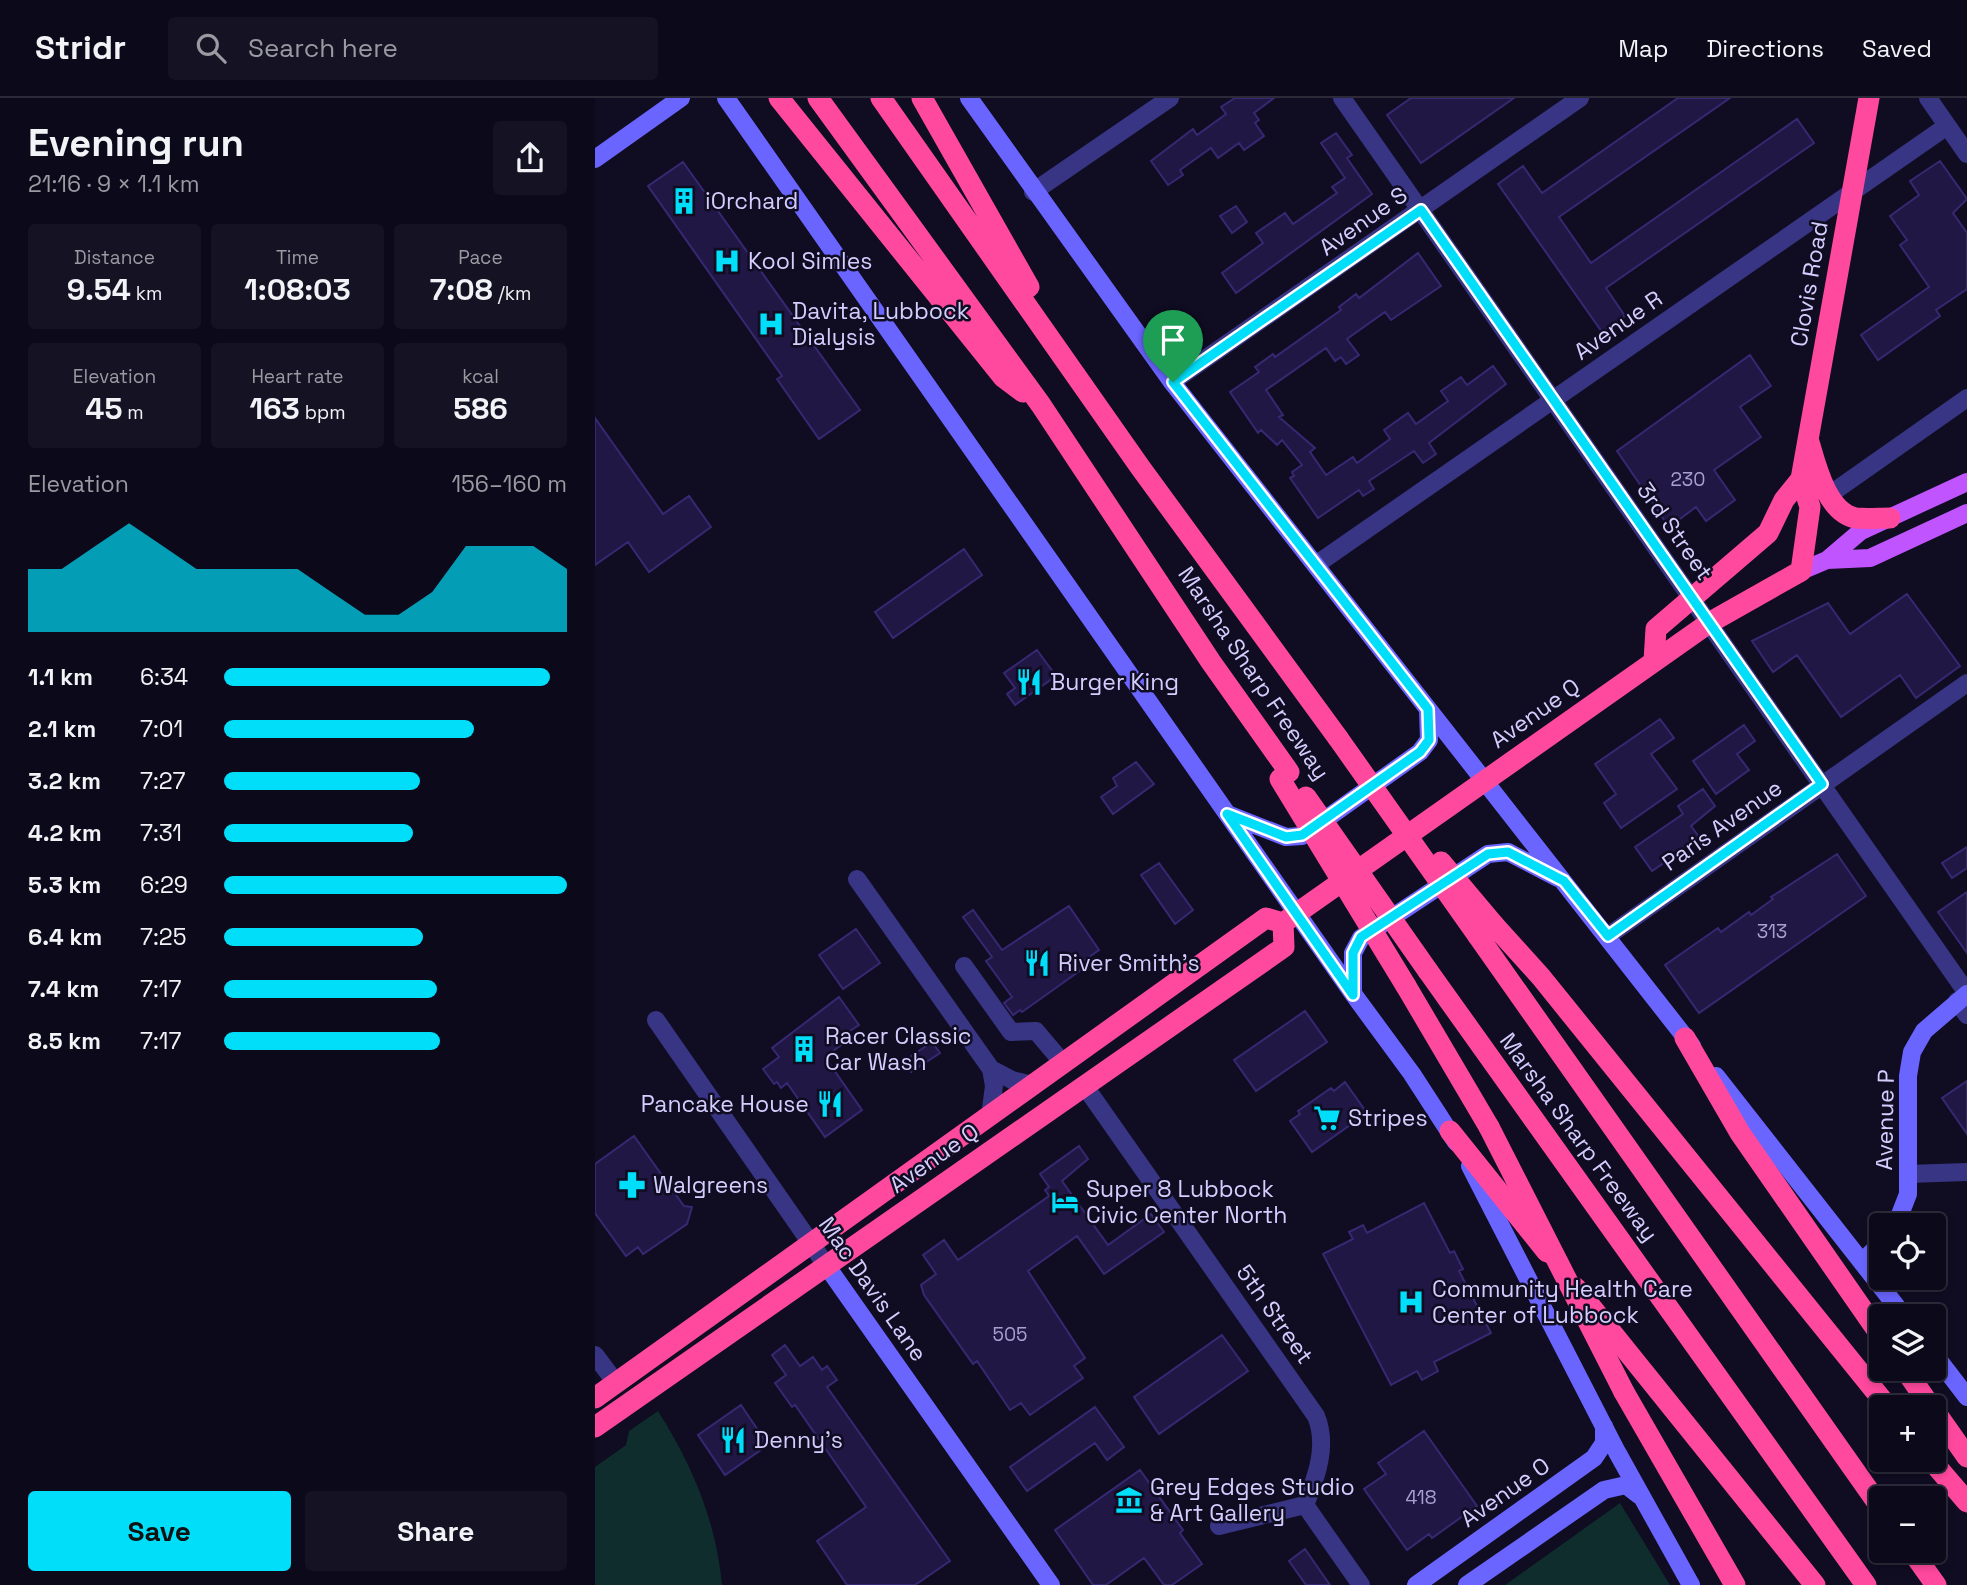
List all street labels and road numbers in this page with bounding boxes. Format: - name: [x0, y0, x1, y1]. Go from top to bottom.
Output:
- street label: Avenue S: [1313, 180, 1413, 262]
- street label: Clovis Road: [1783, 219, 1835, 349]
- street label: Avenue R: [1568, 284, 1668, 366]
- street label: 3rd Street: [1630, 476, 1720, 586]
- street label: Marsha Sharp Freeway: [1171, 561, 1337, 785]
- street label: Avenue Q: [1484, 671, 1586, 755]
- street label: Paris Avenue: [1656, 773, 1788, 877]
- street label: Marsha Sharp Freeway: [1493, 1027, 1665, 1247]
- street label: Avenue P: [1869, 1069, 1901, 1171]
- street label: Avenue Q: [883, 1116, 985, 1200]
- street label: Mac Davis Lane: [812, 1211, 934, 1367]
- street label: 5th Street: [1230, 1258, 1320, 1370]
- street label: Avenue O: [1454, 1450, 1556, 1534]

